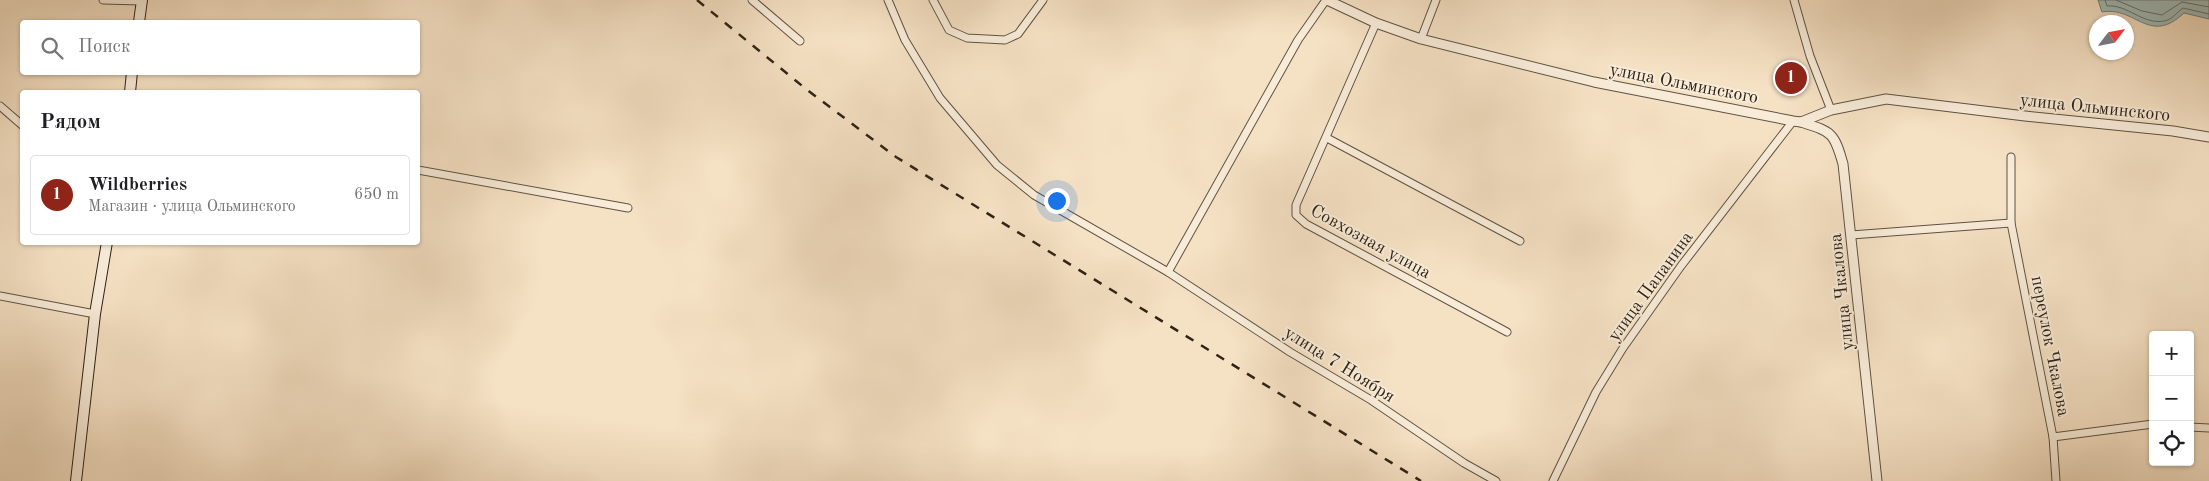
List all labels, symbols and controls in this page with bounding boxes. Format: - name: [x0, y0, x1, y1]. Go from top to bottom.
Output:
- north arrow: [2089, 15, 2134, 60]
- search box: [20, 20, 420, 75]
- icon: search: [38, 34, 66, 62]
- text: Поиск: [78, 38, 130, 57]
- pin: 1: [1775, 59, 1807, 97]
- street label: улица Ольминского: [1608, 61, 1760, 107]
- street label: улица Ольминского: [2019, 91, 2171, 125]
- text: Рядом: [40, 112, 101, 133]
- text: Wildberries: [88, 176, 187, 195]
- text: 1: [52, 187, 62, 203]
- text: 650 m: [354, 187, 399, 203]
- your location: [1044, 188, 1070, 214]
- text: Магазин · улица Ольминского: [88, 199, 296, 215]
- street label: Совхозная улица: [1307, 201, 1434, 282]
- street label: улица Папанина: [1605, 228, 1697, 345]
- street label: улица Чкалова: [1827, 232, 1857, 351]
- street label: переулок Чкалова: [2028, 274, 2073, 418]
- street label: улица 7 Ноября: [1281, 324, 1398, 406]
- map controls: [2149, 331, 2194, 466]
- button: +: [2149, 331, 2194, 376]
- button: −: [2149, 376, 2194, 421]
- button: locate: [2149, 421, 2194, 466]

